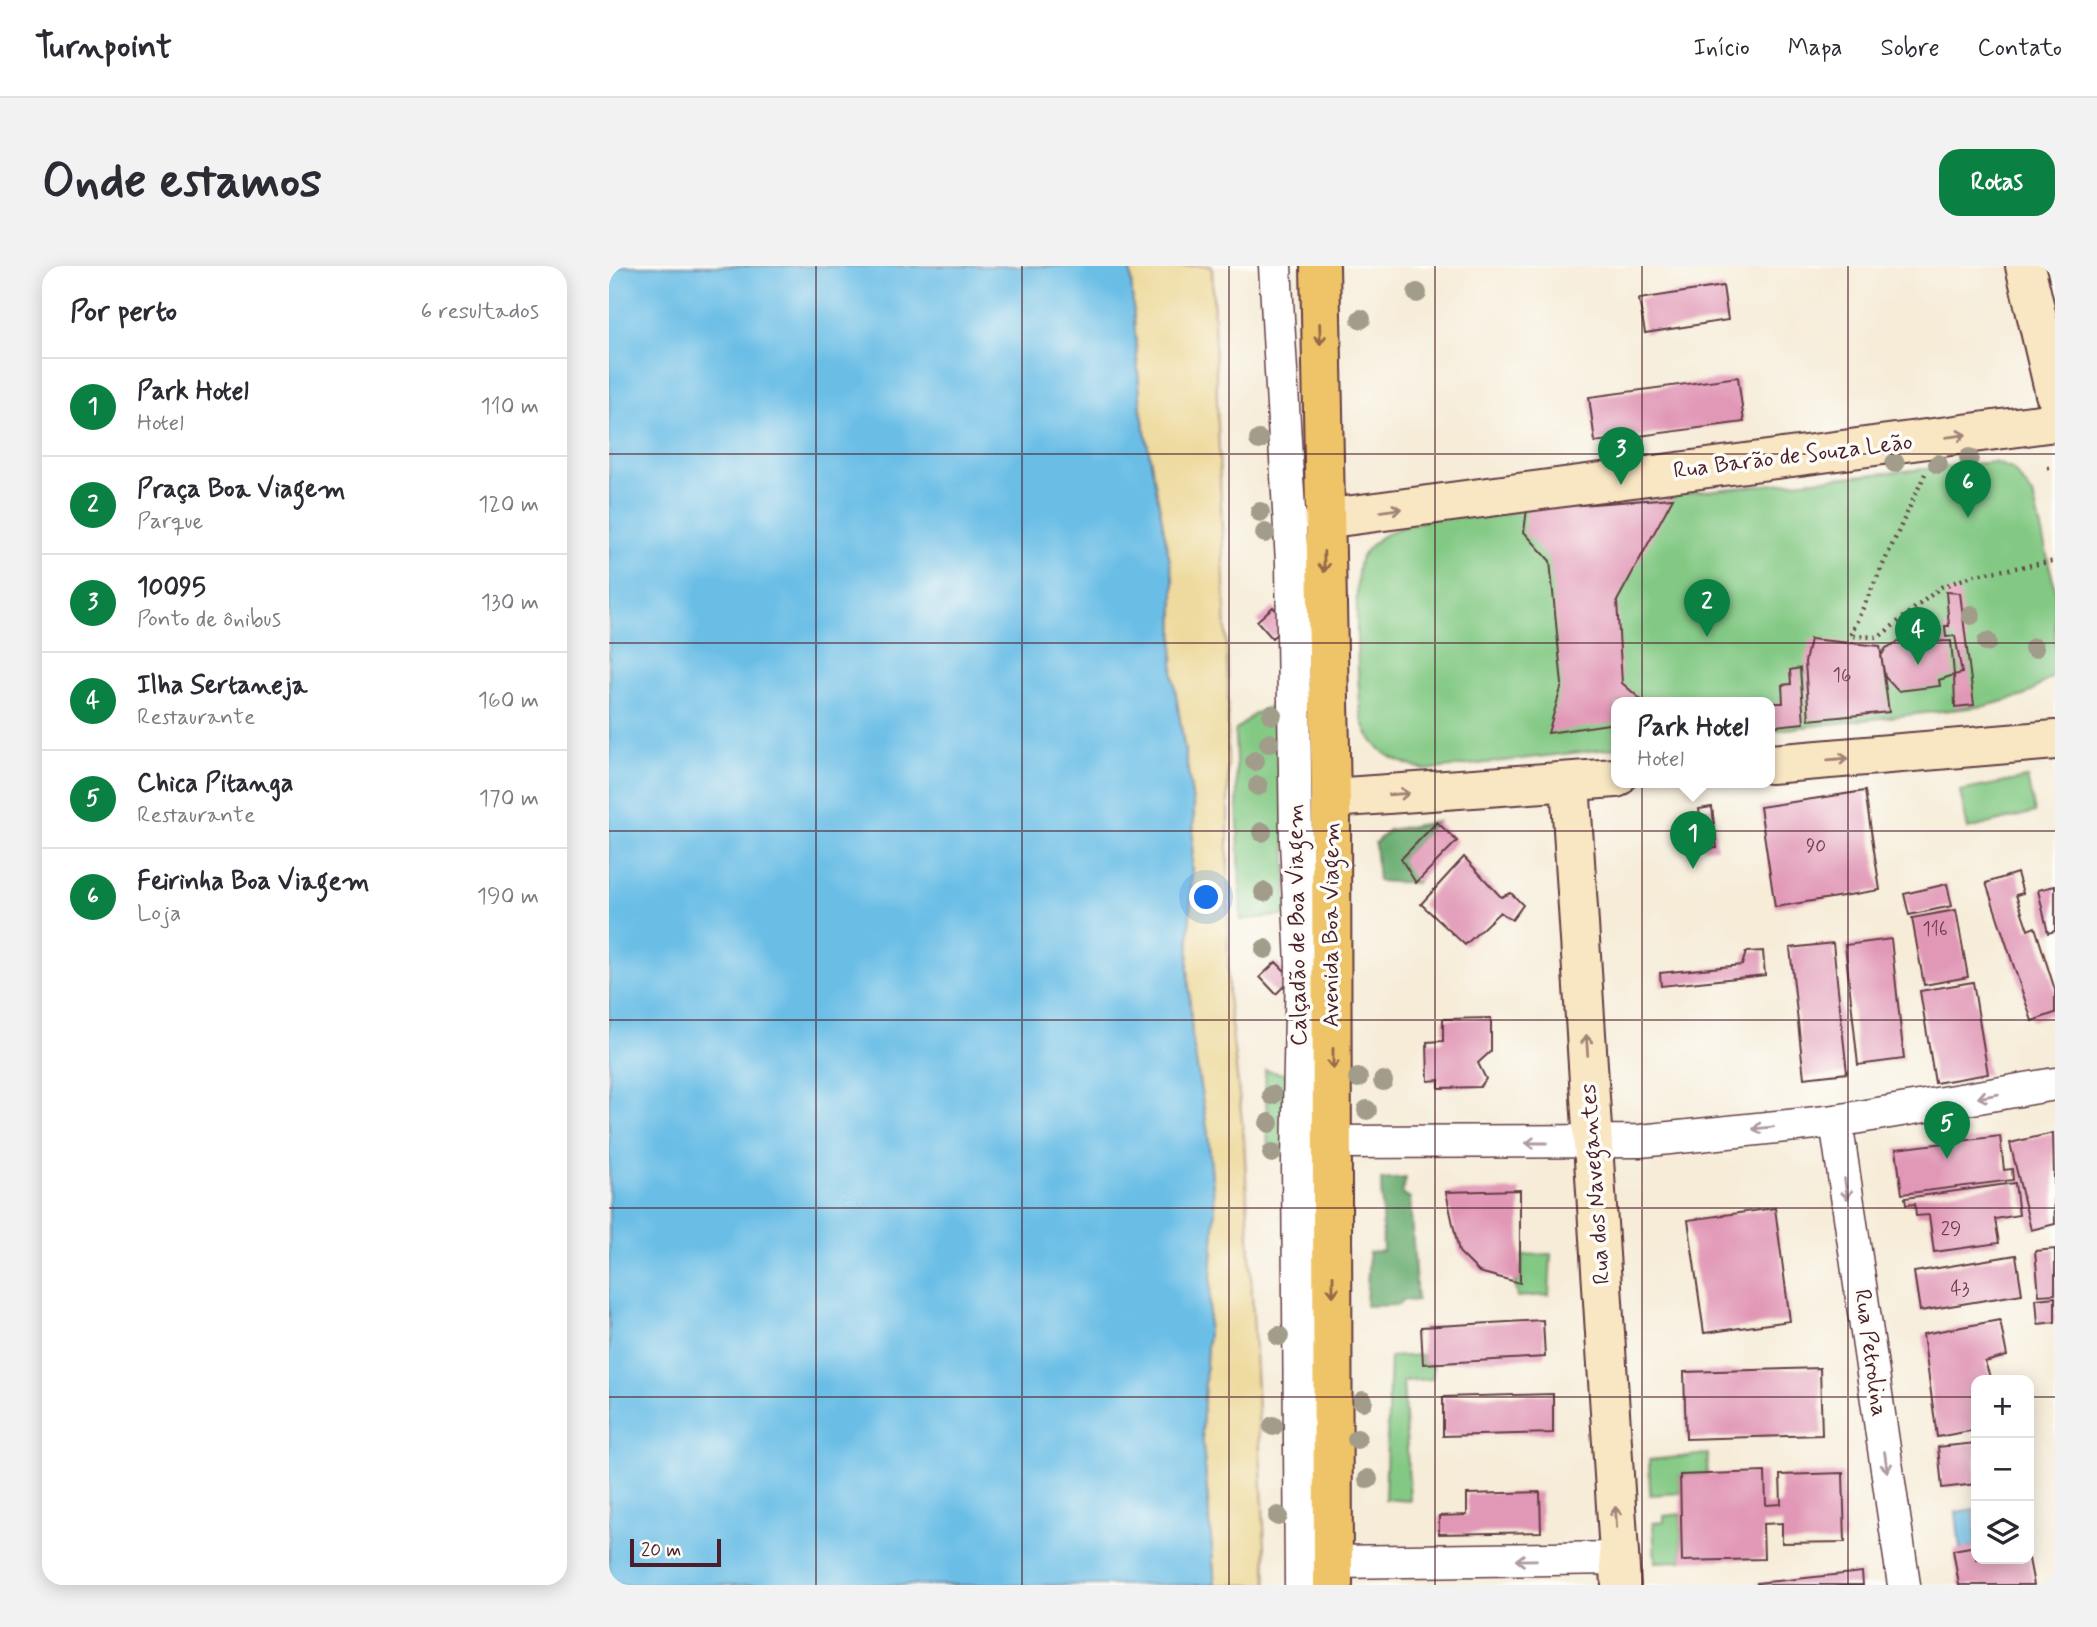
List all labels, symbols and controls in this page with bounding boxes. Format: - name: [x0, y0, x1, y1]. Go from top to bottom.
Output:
- text: Turnpoint: [35, 26, 172, 70]
- text: Início: [1693, 33, 1750, 64]
- text: Mapa: [1788, 33, 1842, 64]
- text: Sobre: [1880, 33, 1940, 64]
- text: Contato: [1978, 33, 2062, 64]
- button: Rotas: [1939, 149, 2055, 216]
- text: Onde estamos: [42, 150, 322, 215]
- text: Por perto: [70, 292, 177, 331]
- text: 6 resultados: [421, 297, 539, 327]
- one-way arrow: [1313, 322, 1327, 345]
- text: Park Hotel: [137, 375, 249, 409]
- text: 1: [88, 392, 98, 422]
- text: 110 m: [480, 392, 539, 422]
- text: Hotel: [137, 409, 184, 439]
- pin: 3: [1598, 427, 1644, 485]
- street label: Rua Barão de Souza Leão: [1672, 427, 1914, 487]
- one-way arrow: [1945, 429, 1967, 442]
- pin: 6: [1945, 460, 1991, 518]
- text: Praça Boa Viagem: [137, 473, 345, 507]
- text: 2: [87, 490, 99, 520]
- text: 120 m: [478, 490, 539, 520]
- one-way arrow: [1379, 503, 1402, 516]
- text: Parque: [137, 507, 203, 537]
- one-way arrow: [1317, 550, 1331, 573]
- text: 10095: [137, 571, 206, 605]
- pin: 2: [1684, 579, 1730, 637]
- text: 3: [88, 588, 98, 618]
- text: 130 m: [481, 588, 539, 618]
- text: Ponto de ônibus: [137, 605, 281, 635]
- pin: 4: [1895, 607, 1941, 665]
- house number: 16: [1832, 663, 1852, 688]
- text: Ilha Sertaneja: [137, 669, 307, 703]
- text: 4: [86, 686, 100, 716]
- text: 160 m: [478, 686, 539, 716]
- popup: [1611, 697, 1775, 788]
- text: Restaurante: [137, 703, 255, 733]
- text: Park Hotel: [1637, 711, 1749, 745]
- text: Hotel: [1637, 745, 1684, 775]
- one-way arrow: [1826, 752, 1849, 765]
- text: Chica Pitanga: [137, 767, 293, 801]
- text: 5: [86, 784, 100, 814]
- text: 170 m: [479, 784, 539, 814]
- one-way arrow: [1387, 787, 1410, 800]
- text: Restaurante: [137, 801, 255, 831]
- street label: Calçadão de Boa Viagem: [1281, 803, 1317, 1046]
- pin: 1: [1670, 811, 1716, 869]
- street label: Avenida Boa Viagem: [1317, 822, 1349, 1028]
- house number: 90: [1806, 834, 1826, 859]
- text: Feirinha Boa Viagem: [137, 865, 369, 899]
- your location: [1189, 880, 1223, 914]
- text: 6: [87, 882, 99, 912]
- text: 190 m: [477, 882, 539, 912]
- text: Loja: [137, 899, 181, 929]
- house number: 116: [1922, 917, 1948, 942]
- one-way arrow: [1581, 1034, 1594, 1057]
- one-way arrow: [1326, 1047, 1340, 1070]
- street label: Rua dos Navegantes: [1574, 1082, 1620, 1285]
- one-way arrow: [1977, 1090, 2000, 1103]
- pin: 5: [1924, 1101, 1970, 1159]
- one-way arrow: [1752, 1122, 1775, 1135]
- one-way arrow: [1525, 1136, 1548, 1150]
- one-way arrow: [1840, 1177, 1853, 1200]
- house number: 29: [1941, 1217, 1961, 1242]
- one-way arrow: [1326, 1274, 1340, 1297]
- house number: 43: [1950, 1277, 1970, 1302]
- street label: Rua Petrolina: [1846, 1287, 1894, 1419]
- map controls: [1971, 1375, 2034, 1564]
- button: +: [1971, 1375, 2034, 1438]
- button: −: [1971, 1438, 2034, 1501]
- one-way arrow: [1880, 1450, 1893, 1473]
- button: layers: [1971, 1501, 2034, 1564]
- one-way arrow: [1610, 1506, 1623, 1529]
- scale bar: [630, 1536, 721, 1568]
- text: 20 m: [641, 1538, 681, 1563]
- one-way arrow: [1515, 1553, 1538, 1566]

